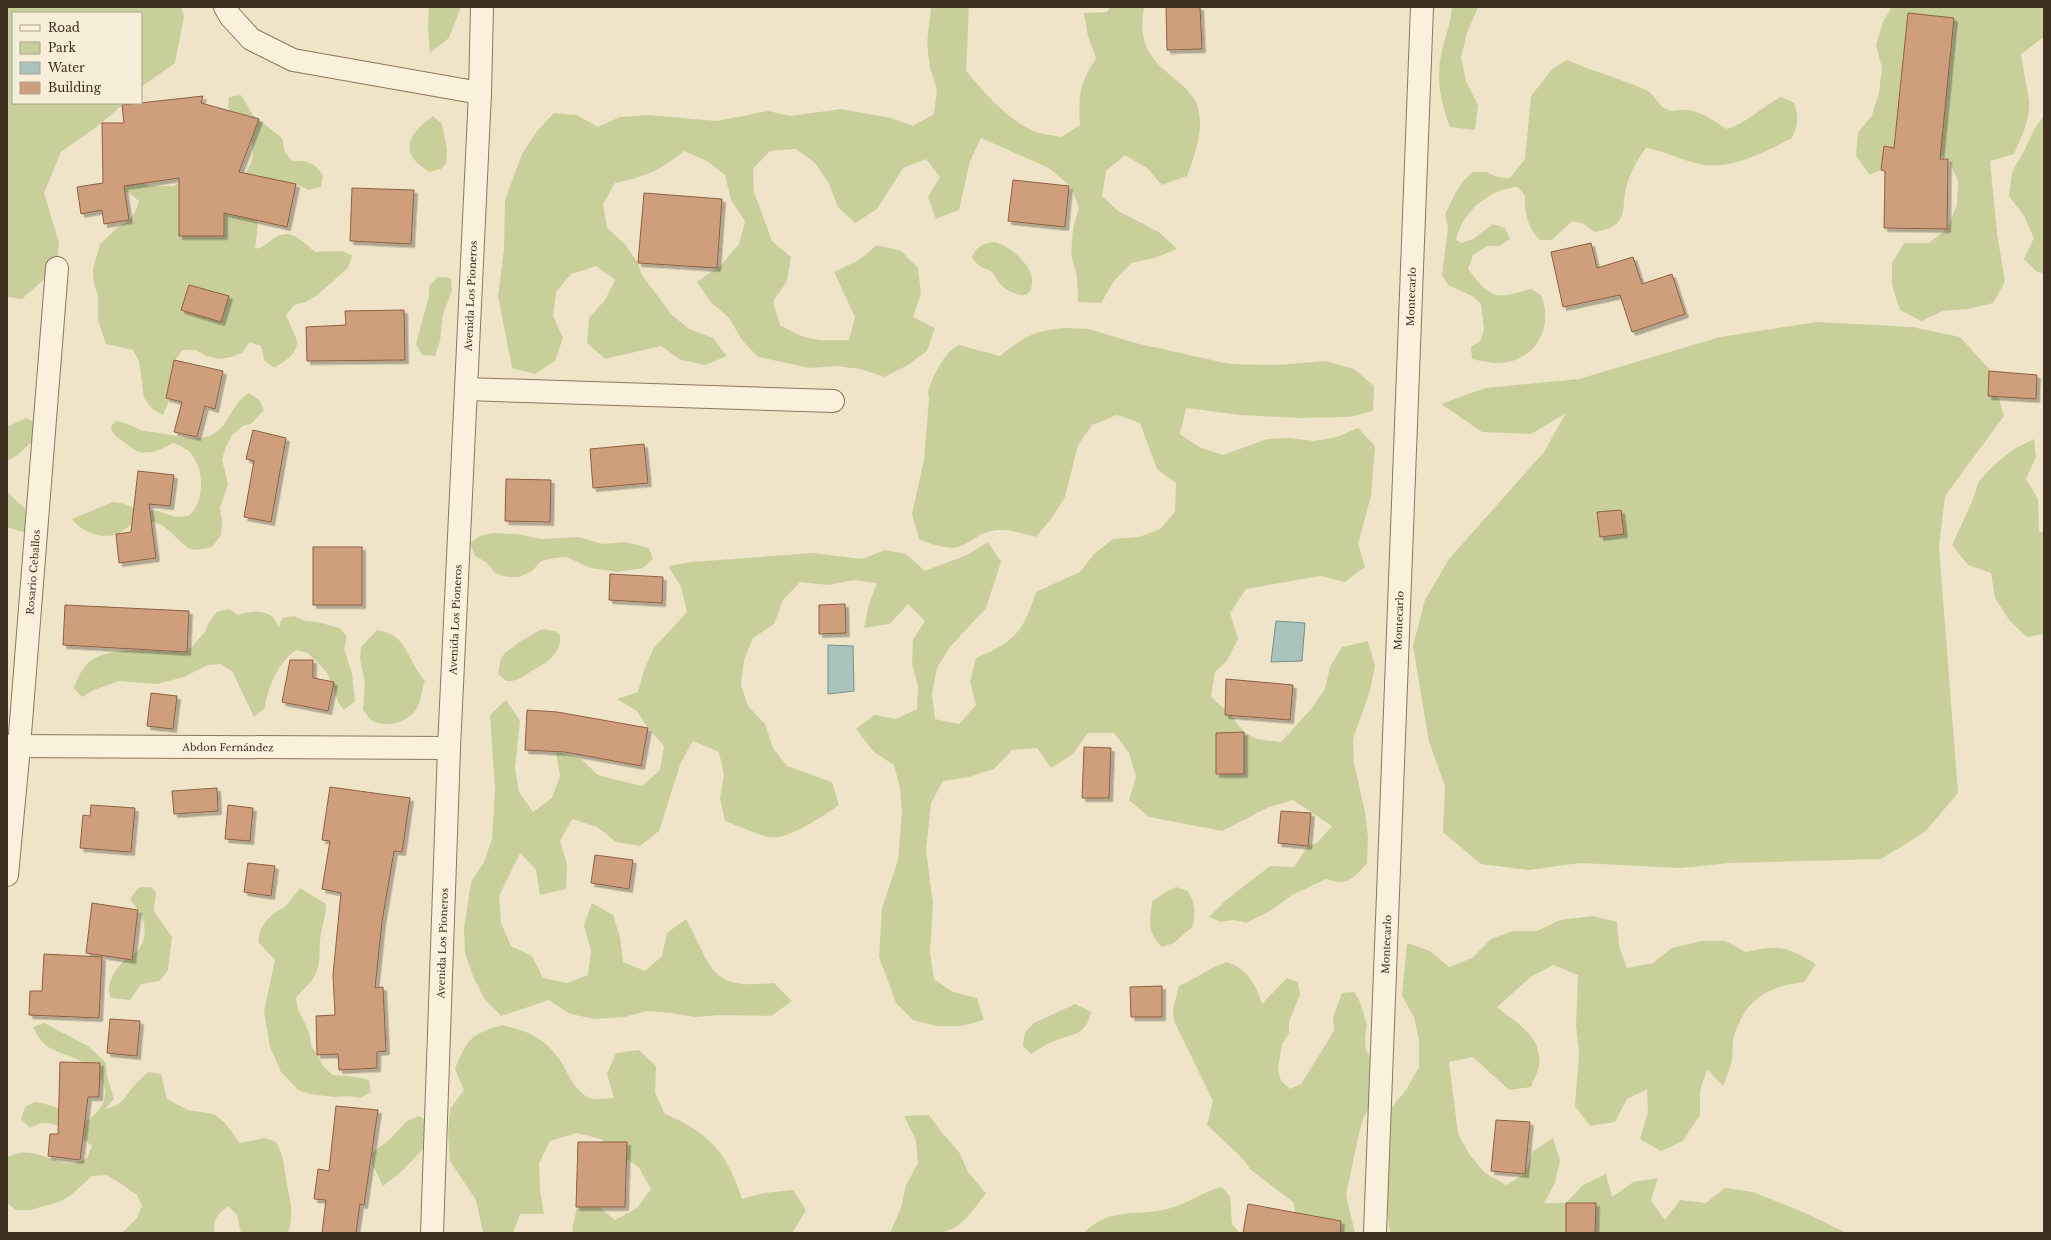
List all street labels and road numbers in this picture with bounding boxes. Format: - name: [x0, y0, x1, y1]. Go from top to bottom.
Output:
- street label: Avenida Los Pioneros: [461, 240, 480, 352]
- street label: Montecarlo: [1403, 266, 1419, 326]
- street label: Rosario Ceballos: [23, 529, 43, 615]
- street label: Avenida Los Pioneros: [446, 563, 464, 676]
- street label: Montecarlo: [1391, 590, 1406, 650]
- street label: Abdon Fernández: [181, 740, 274, 754]
- street label: Avenida Los Pioneros: [434, 887, 451, 1000]
- street label: Montecarlo: [1378, 914, 1394, 974]

